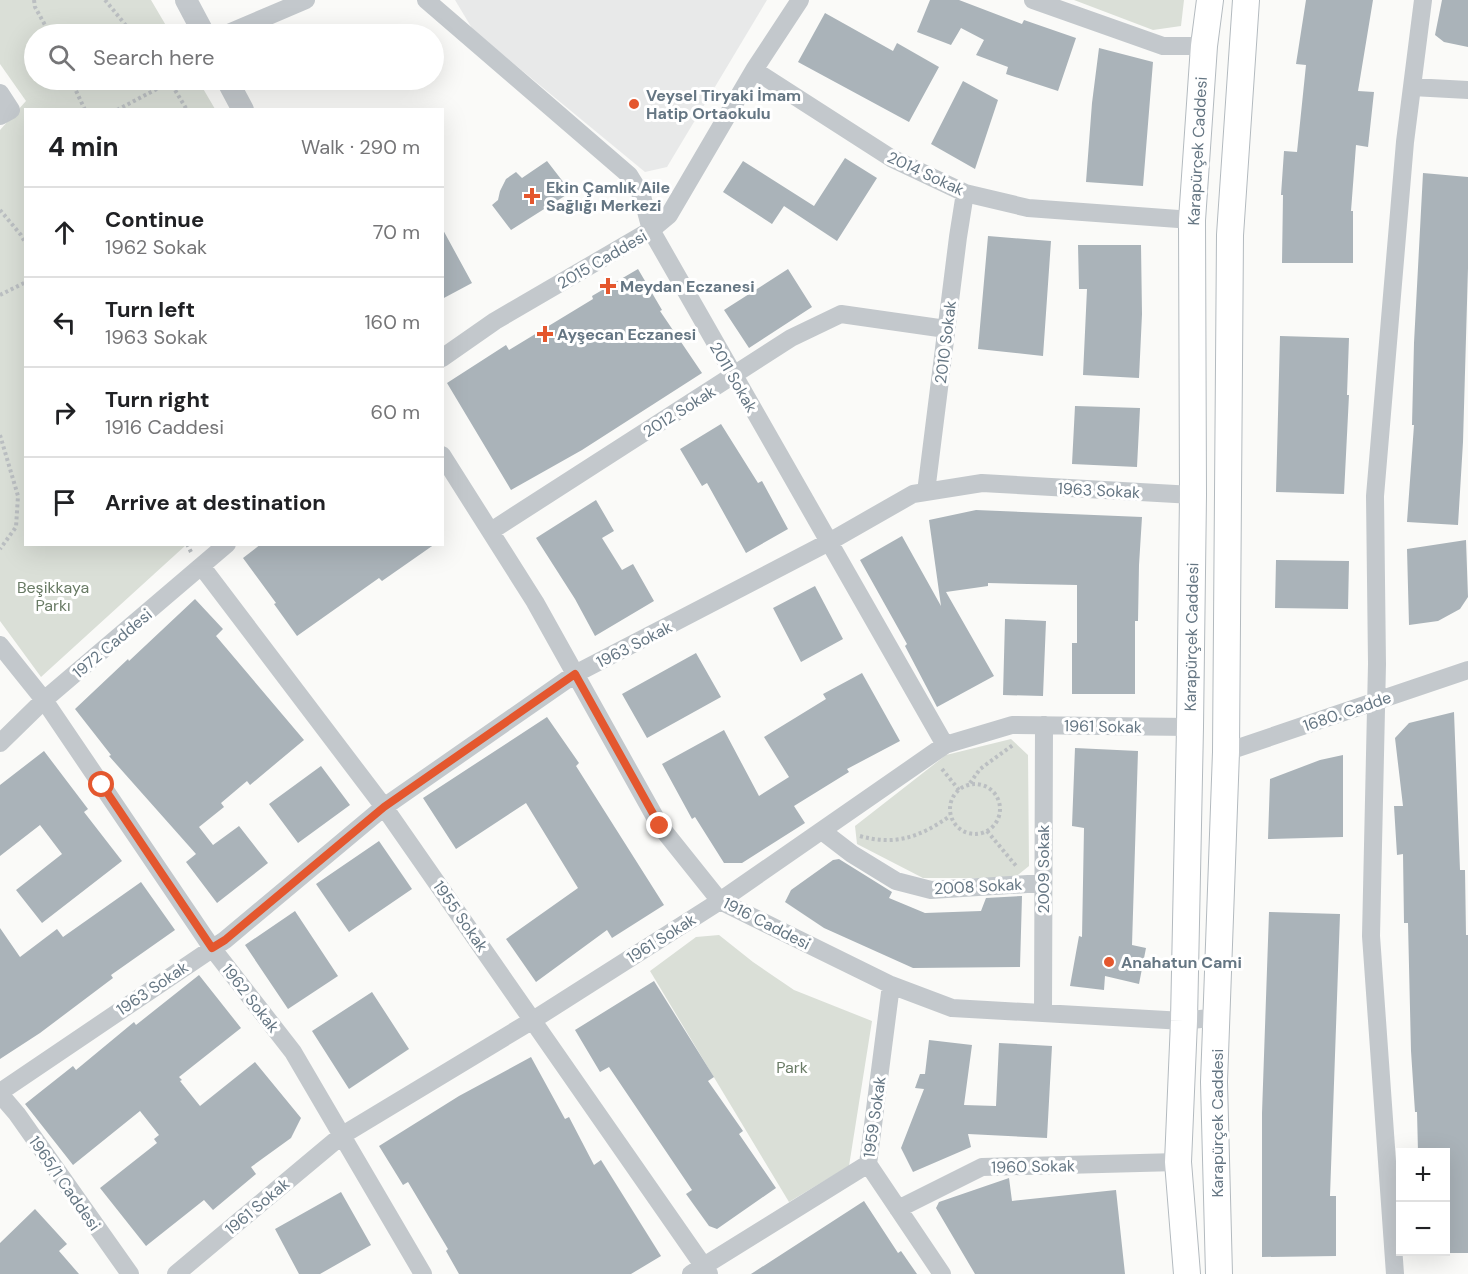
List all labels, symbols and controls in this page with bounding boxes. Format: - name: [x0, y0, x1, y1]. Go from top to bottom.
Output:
- search box: [24, 24, 444, 90]
- icon: search: [45, 41, 78, 74]
- text: Search here: [93, 43, 214, 72]
- street label: Karapürçek Caddesi: [1183, 76, 1212, 226]
- place label: Veysel Tiryaki İmam Hatip Ortaokulu: [646, 85, 801, 124]
- marker: Veysel Tiryaki İmam Hatip Ortaokulu: [627, 97, 641, 111]
- text: 4 min: [48, 130, 119, 164]
- text: Walk · 290 m: [301, 134, 420, 160]
- street label: 2014 Sokak: [884, 147, 968, 200]
- place label: Ekin Çamlık Aile Sağlığı Merkezi: [546, 177, 670, 216]
- marker: Ekin Çamlık Aile Sağlığı Merkezi: [523, 187, 541, 205]
- text: Continue: [105, 205, 204, 234]
- icon: ahead: [48, 216, 81, 249]
- text: 70 m: [373, 219, 420, 245]
- street label: 2015 Caddesi: [554, 225, 651, 294]
- text: 1962 Sokak: [105, 234, 207, 260]
- place label: Meydan Eczanesi: [620, 276, 755, 297]
- marker: Meydan Eczanesi: [601, 279, 615, 293]
- text: Turn left: [105, 295, 195, 324]
- street label: 2010 Sokak: [930, 299, 961, 385]
- icon: left: [48, 306, 81, 339]
- text: 160 m: [364, 309, 420, 335]
- text: 1963 Sokak: [105, 324, 208, 350]
- place label: Ayşecan Eczanesi: [557, 324, 696, 345]
- marker: Ayşecan Eczanesi: [538, 327, 552, 341]
- street label: 2011 Sokak: [705, 338, 762, 416]
- street label: 2012 Sokak: [639, 381, 720, 442]
- text: Turn right: [105, 385, 210, 414]
- icon: right: [48, 396, 81, 429]
- text: 60 m: [371, 399, 420, 425]
- text: 1916 Caddesi: [105, 414, 224, 440]
- street label: 1963 Sokak: [1057, 478, 1141, 503]
- icon: arrive: [48, 486, 81, 519]
- text: Arrive at destination: [105, 488, 326, 517]
- street label: Karapürçek Caddesi: [1180, 562, 1203, 712]
- park label: Beşikkaya Parkı: [17, 577, 89, 616]
- street label: 1972 Caddesi: [68, 604, 156, 683]
- street label: 1963 Sokak: [593, 616, 676, 672]
- street label: 1680. Cadde: [1300, 687, 1394, 736]
- street label: 1961 Sokak: [1064, 715, 1142, 738]
- route start: [88, 771, 114, 797]
- route end: [646, 812, 672, 838]
- street label: 2009 Sokak: [1033, 825, 1054, 913]
- street label: 2008 Sokak: [933, 874, 1023, 899]
- street label: 1955 Sokak: [428, 877, 493, 956]
- street label: 1916 Caddesi: [720, 892, 814, 954]
- street label: 1961 Sokak: [623, 909, 700, 968]
- place label: Anahatun Cami: [1121, 952, 1242, 973]
- marker: Anahatun Cami: [1102, 955, 1116, 969]
- street label: 1963 Sokak: [112, 957, 192, 1020]
- street label: 1962 Sokak: [217, 960, 284, 1037]
- street label: Karapürçek Caddesi: [1207, 1049, 1228, 1197]
- park label: Park: [776, 1057, 808, 1078]
- street label: 1959 Sokak: [858, 1075, 891, 1159]
- street label: 1965/1 Caddesi: [24, 1132, 105, 1235]
- map controls: [1396, 1148, 1450, 1256]
- button: +: [1396, 1148, 1450, 1202]
- street label: 1960 Sokak: [991, 1155, 1075, 1178]
- street label: 1961 Sokak: [221, 1173, 294, 1239]
- button: −: [1396, 1202, 1450, 1256]

